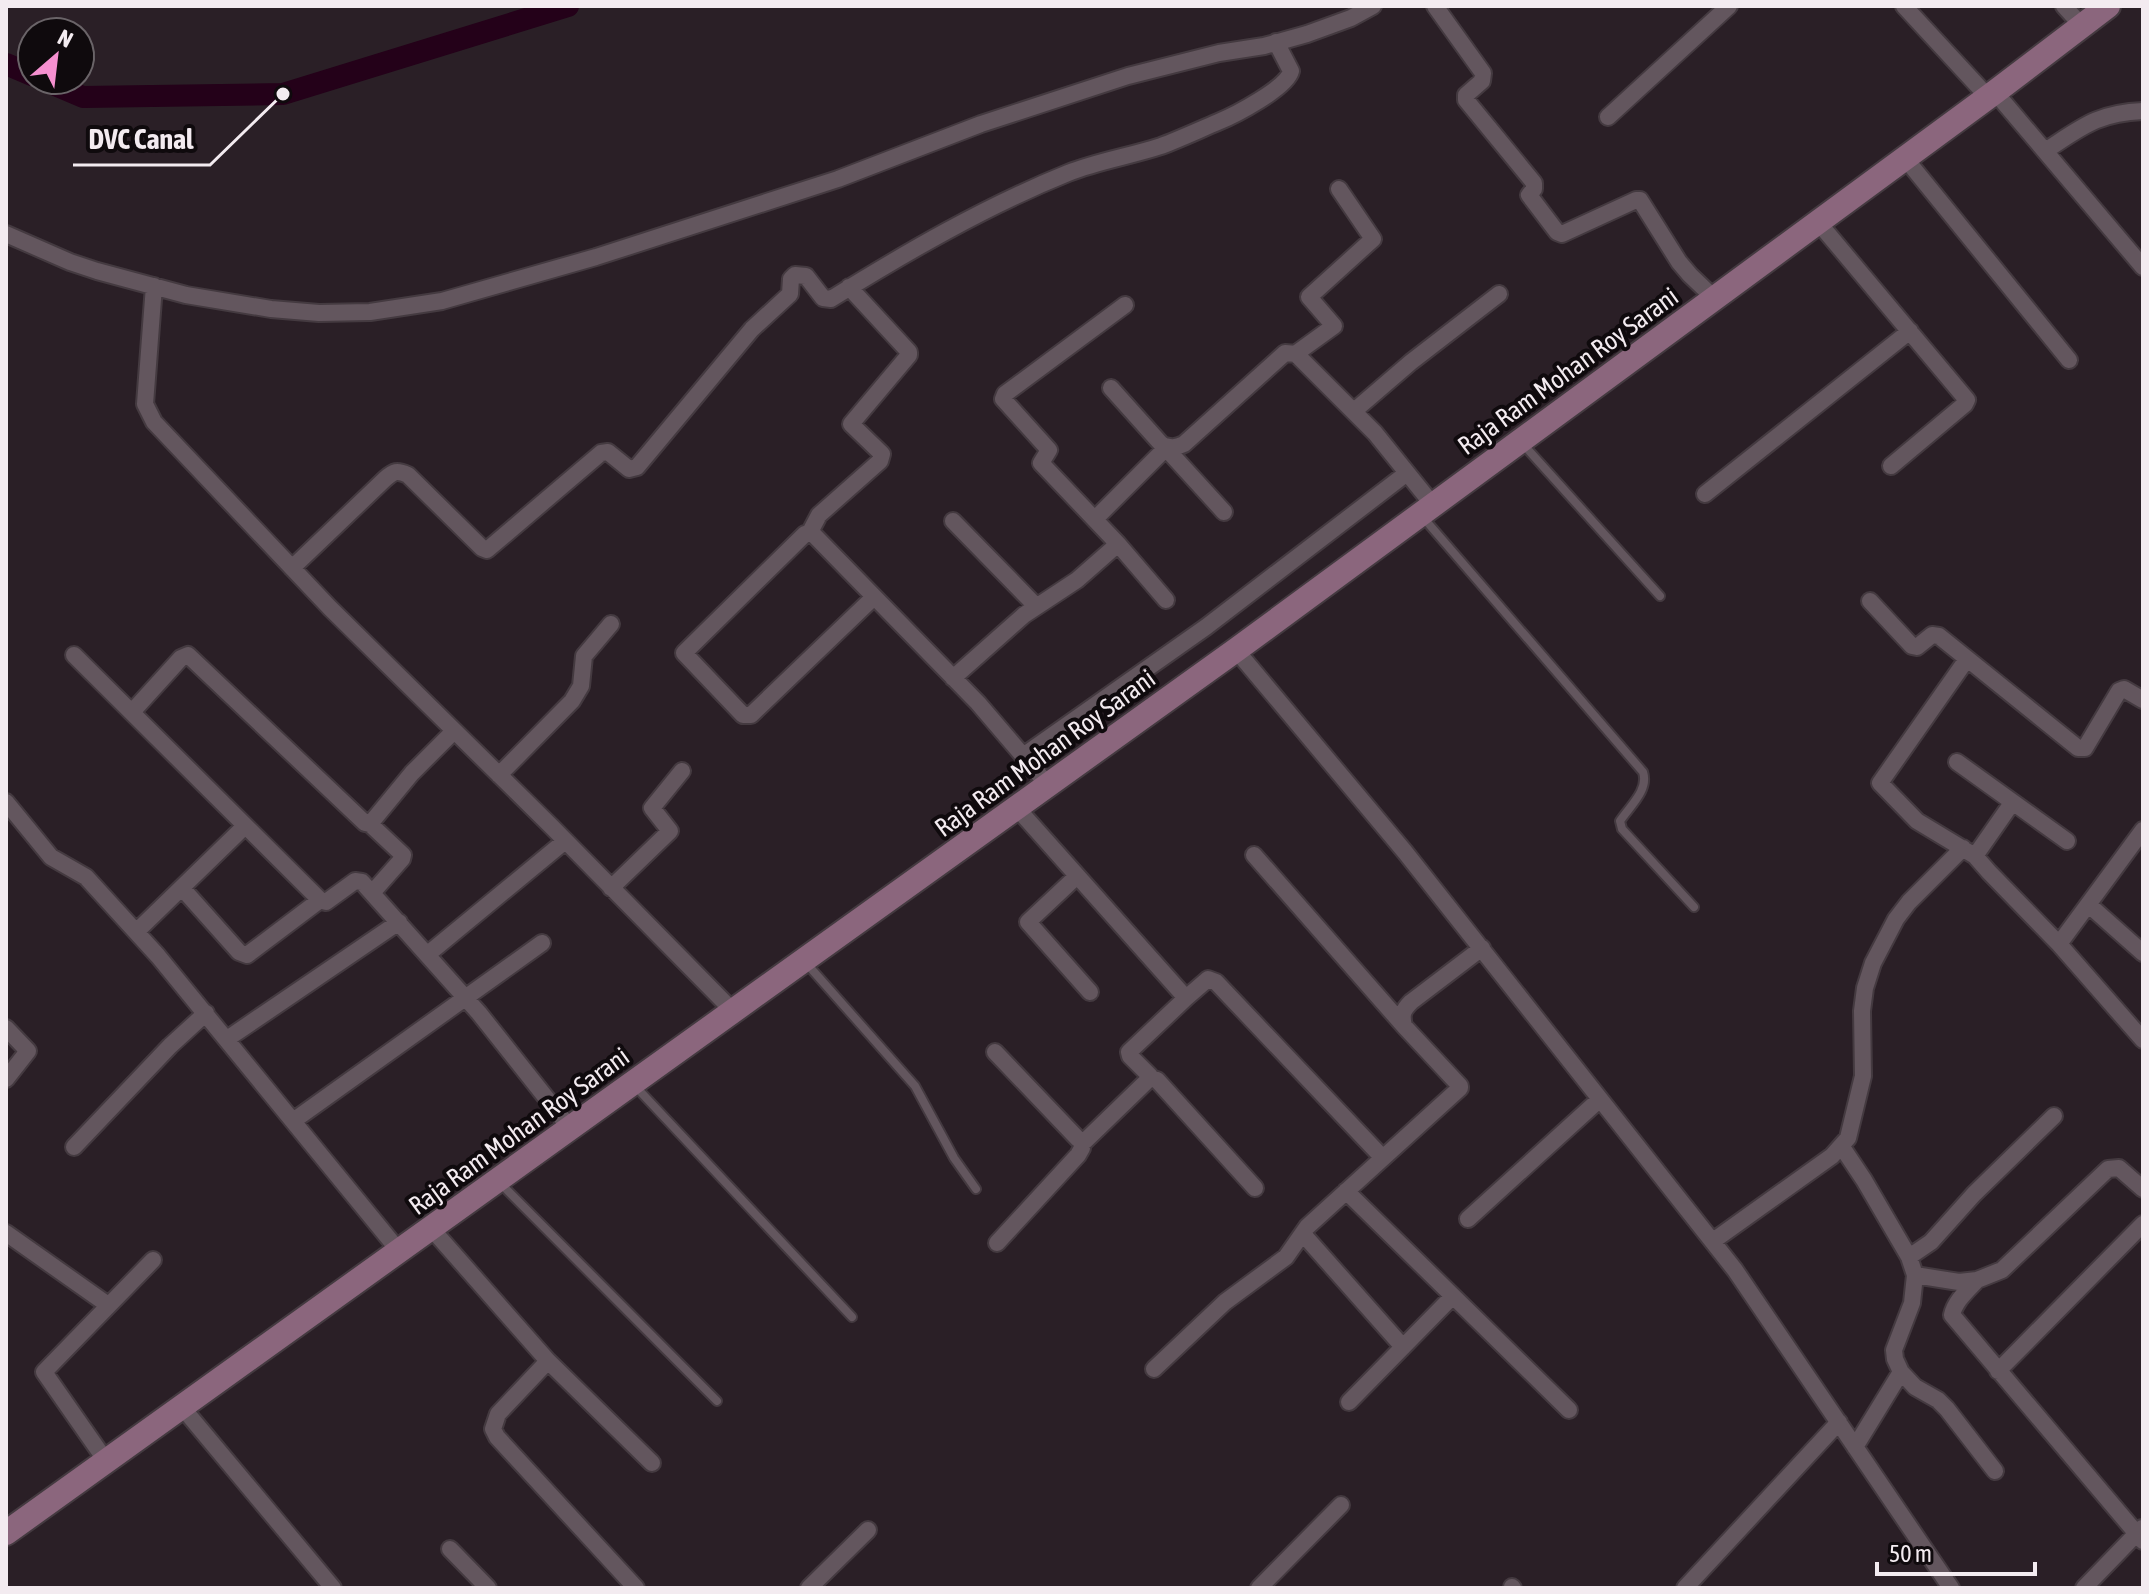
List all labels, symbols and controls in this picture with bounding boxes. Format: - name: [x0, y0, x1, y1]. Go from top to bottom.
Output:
- north arrow: [16, 16, 96, 96]
- text: N: [54, 24, 77, 53]
- callout: DVC Canal: [73, 113, 210, 165]
- text: DVC Canal: [89, 123, 194, 155]
- street label: Raja Ram Mohan Roy Sarani: [1452, 281, 1684, 461]
- street label: Raja Ram Mohan Roy Sarani: [929, 663, 1161, 843]
- street label: Raja Ram Mohan Roy Sarani: [403, 1041, 635, 1221]
- scale bar: [1877, 1526, 2035, 1576]
- text: 50 m: [1889, 1540, 1932, 1567]

